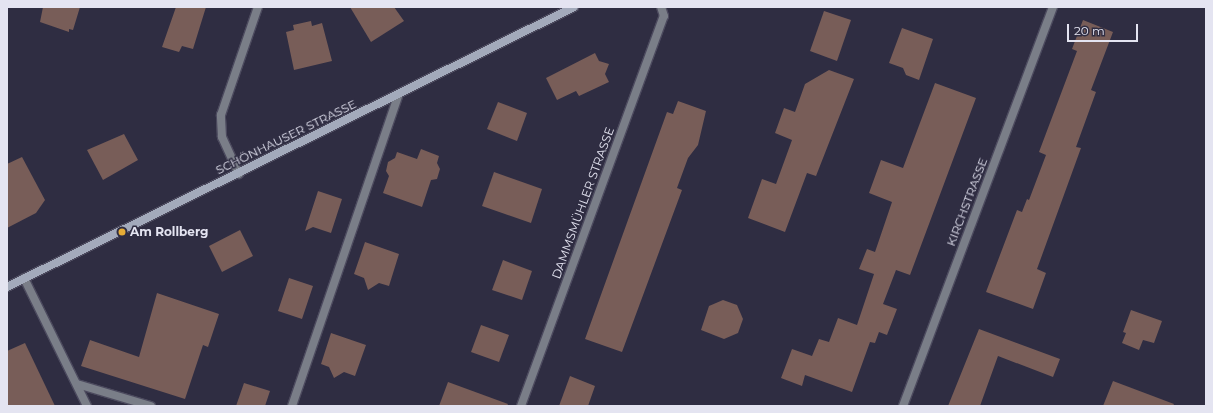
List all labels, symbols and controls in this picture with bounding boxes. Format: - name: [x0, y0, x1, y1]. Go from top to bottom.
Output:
- scale bar: [1069, 16, 1140, 42]
- text: 20 m: [1074, 23, 1105, 38]
- street label: SCHÖNHAUSER STRASSE: [213, 97, 359, 177]
- street label: DAMMSMÜHLER STRASSE: [549, 125, 617, 281]
- street label: KIRCHSTRASSE: [944, 156, 990, 248]
- place label: Am Rollberg: [130, 225, 208, 239]
- marker: Am Rollberg: [117, 227, 127, 237]

